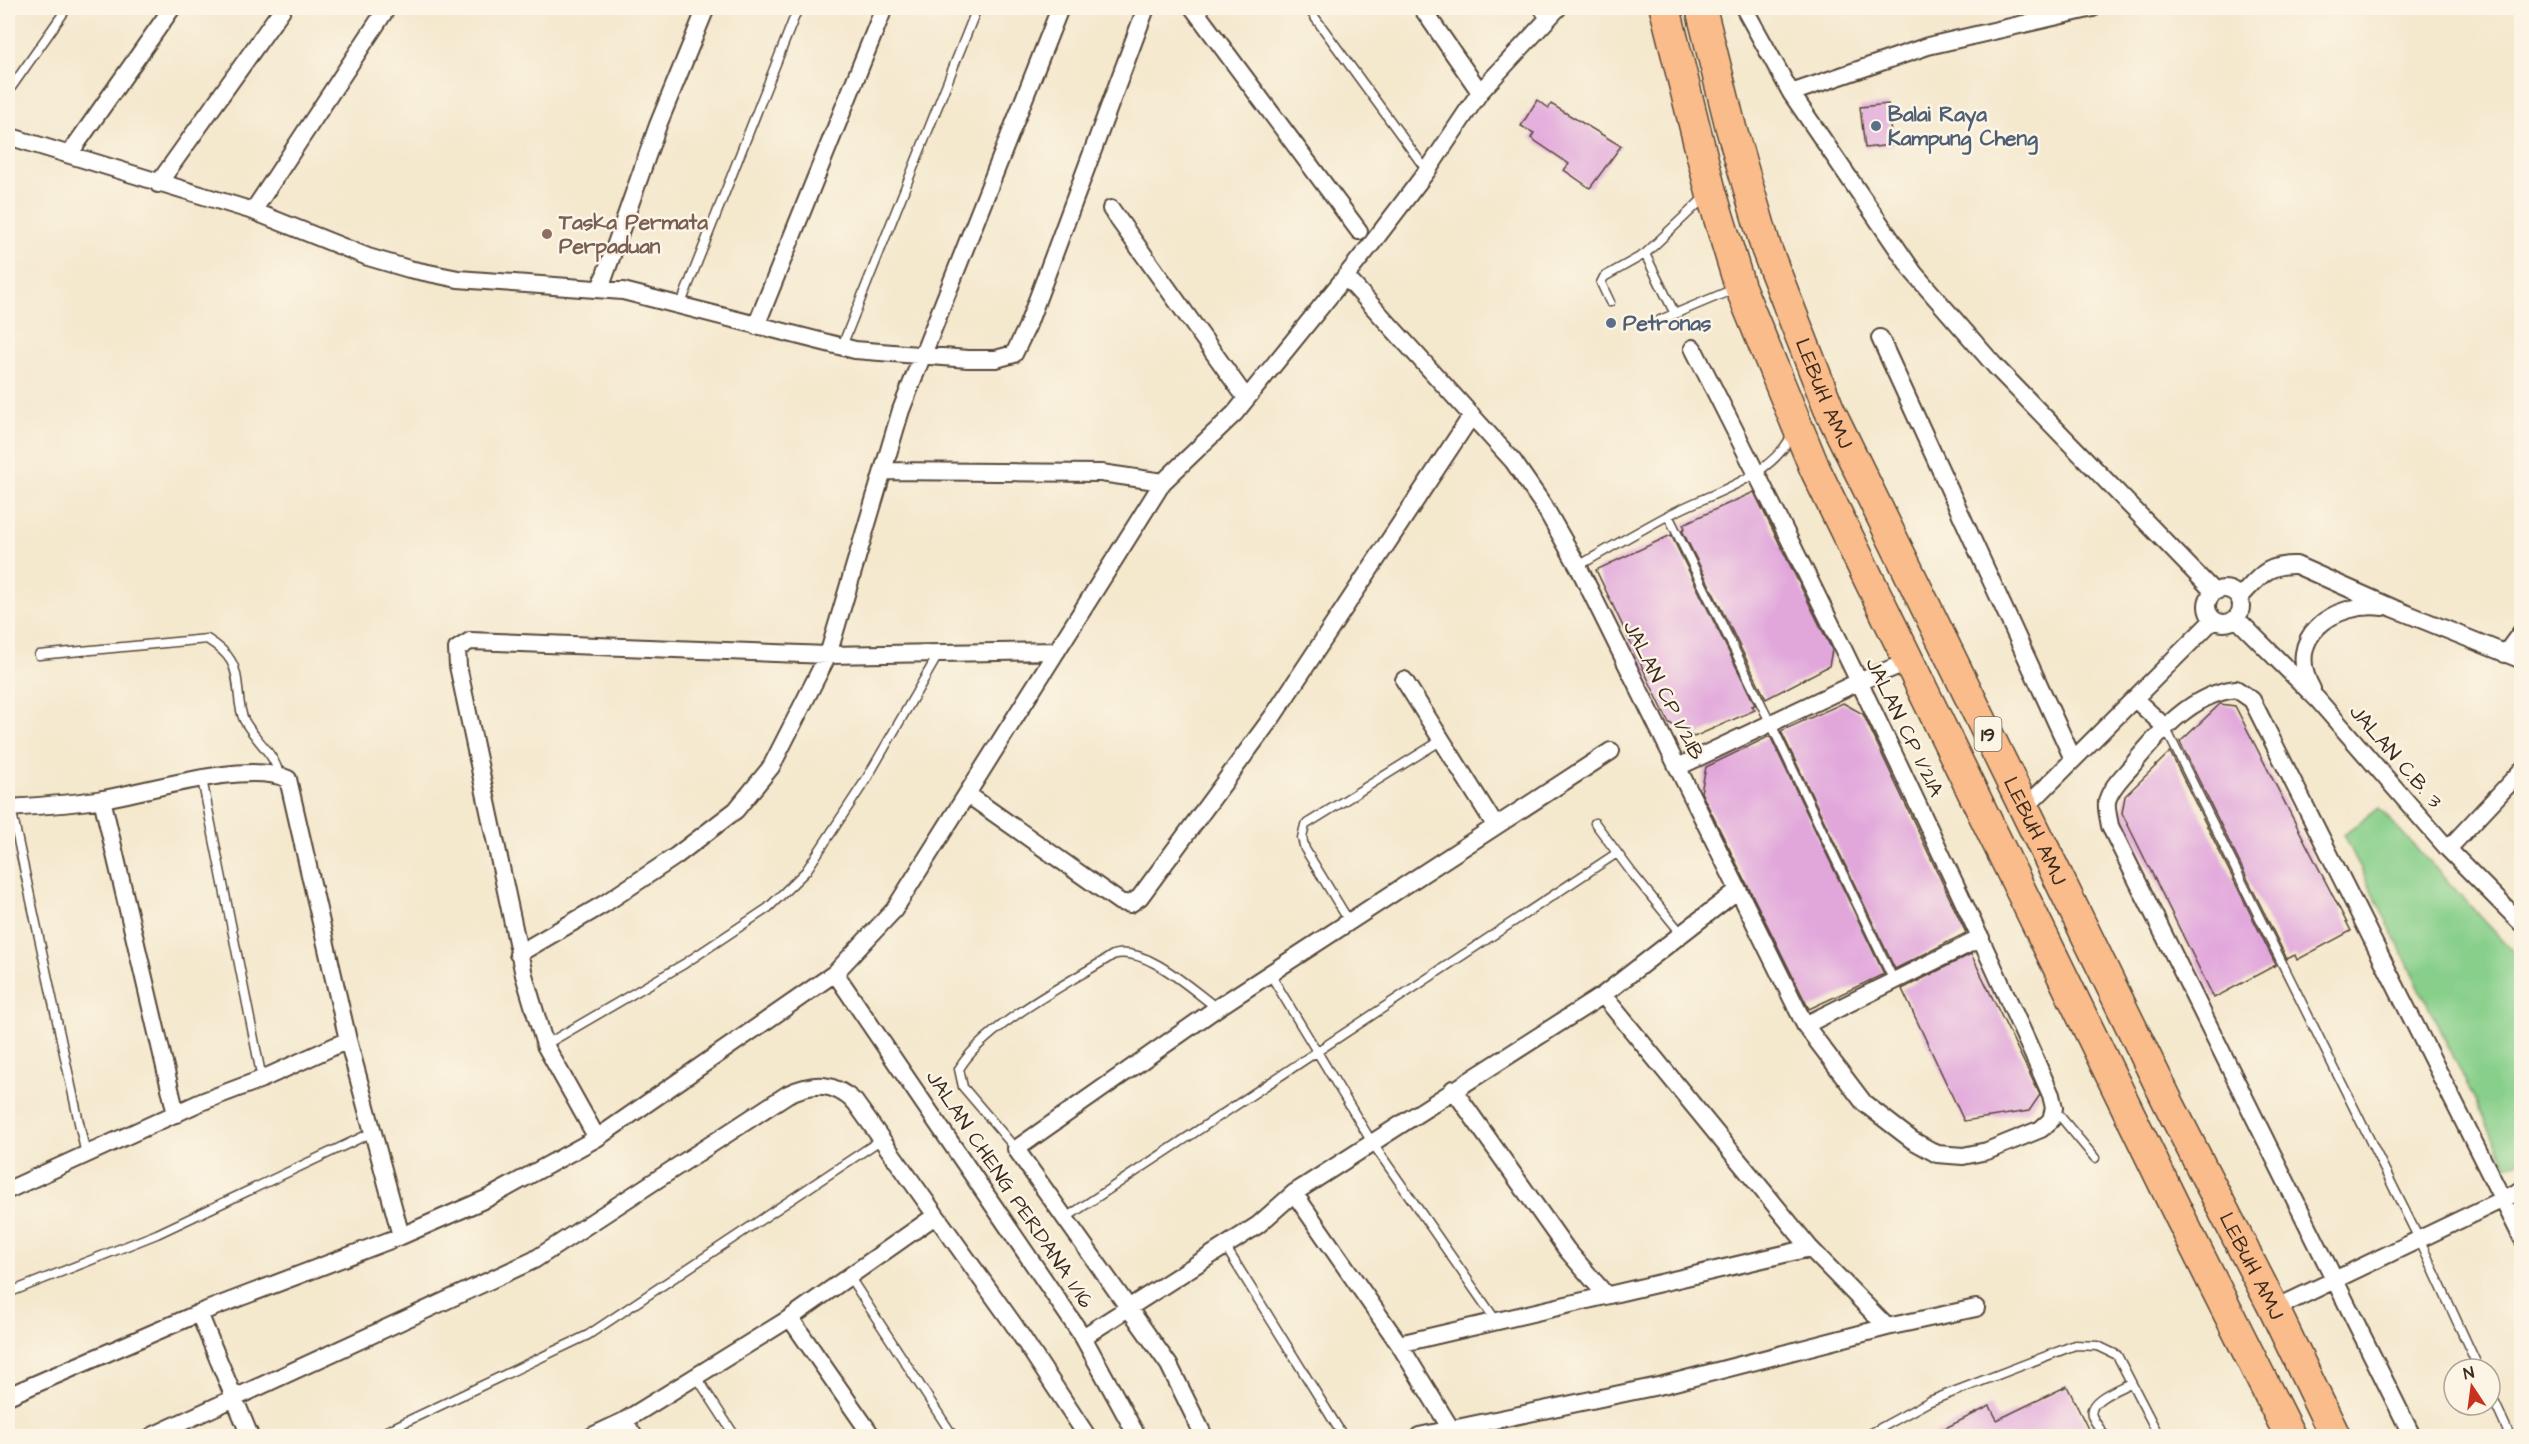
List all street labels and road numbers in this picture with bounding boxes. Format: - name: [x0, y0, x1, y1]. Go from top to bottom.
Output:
- street label: LEBUH AMJ: [1788, 334, 1860, 453]
- street label: JALAN CP 1/21B: [1616, 616, 1711, 765]
- street label: JALAN CP 1/21A: [1858, 653, 1951, 802]
- street label: JALAN C.B. 3: [2342, 698, 2449, 815]
- road number: 19: [1974, 717, 2002, 751]
- street label: LEBUH AMJ: [1996, 772, 2074, 890]
- street label: JALAN CHENG PERDANA 1/16: [919, 1065, 1100, 1314]
- street label: LEBUH AMJ: [2212, 1207, 2291, 1324]

